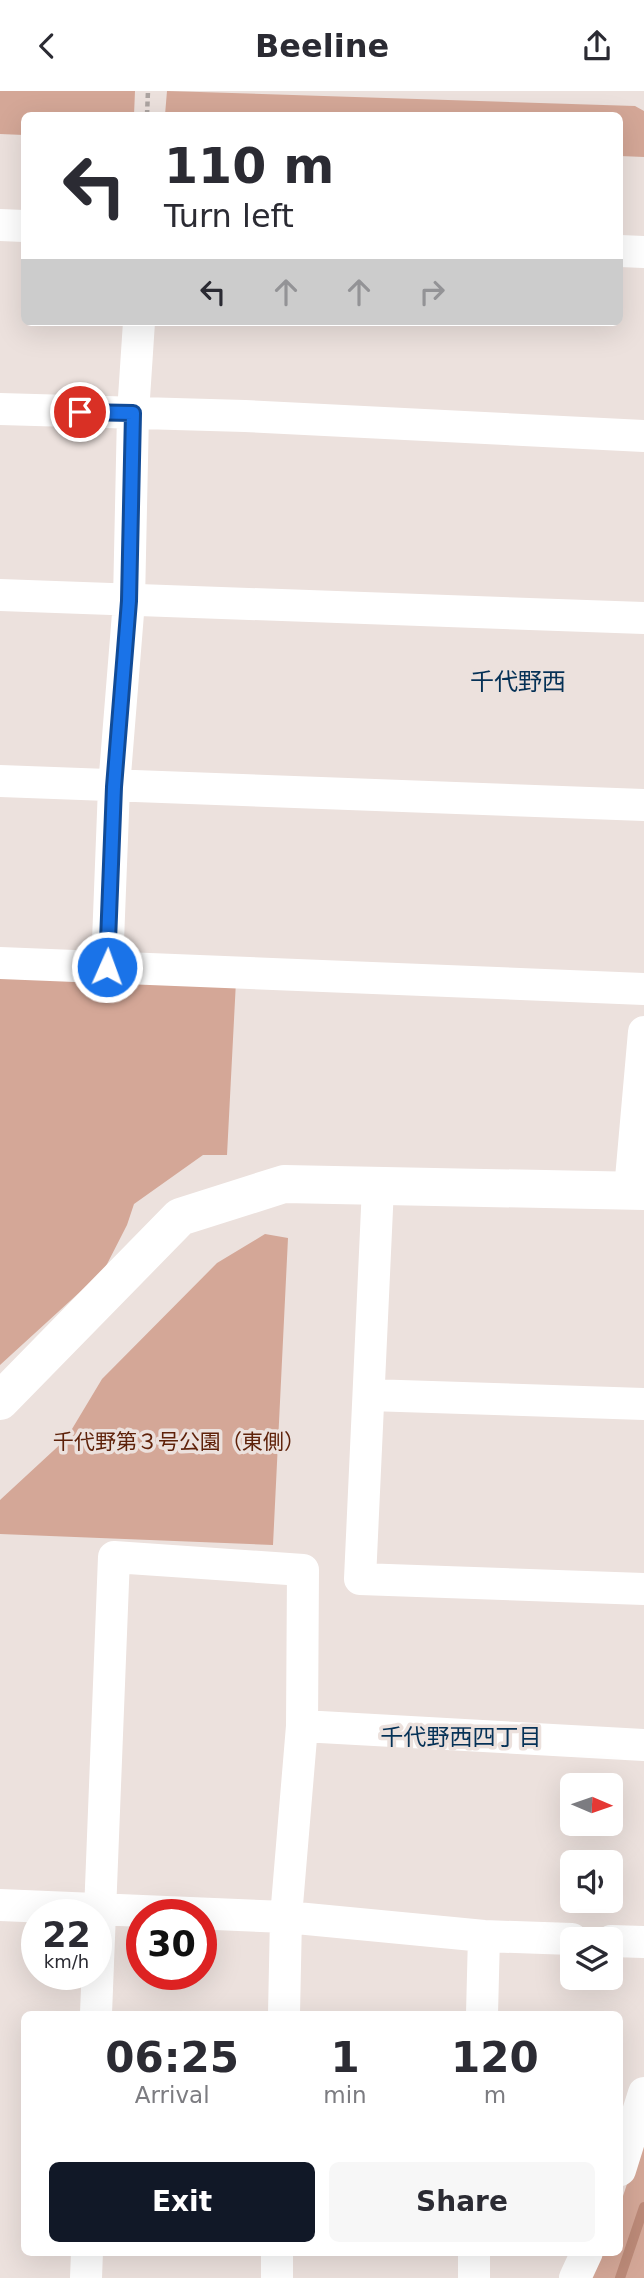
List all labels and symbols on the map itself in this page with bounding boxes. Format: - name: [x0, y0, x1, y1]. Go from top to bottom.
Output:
- pin: [50, 382, 110, 442]
- district label: 千代野西: [470, 668, 566, 696]
- position arrow: [70, 930, 144, 1004]
- park label: 千代野第３号公園（東側）: [53, 1430, 305, 1454]
- district label: 千代野西四丁目: [381, 1724, 542, 1750]
- north arrow: [560, 1773, 623, 1836]
- speed limit sign: 30: [126, 1899, 217, 1990]

